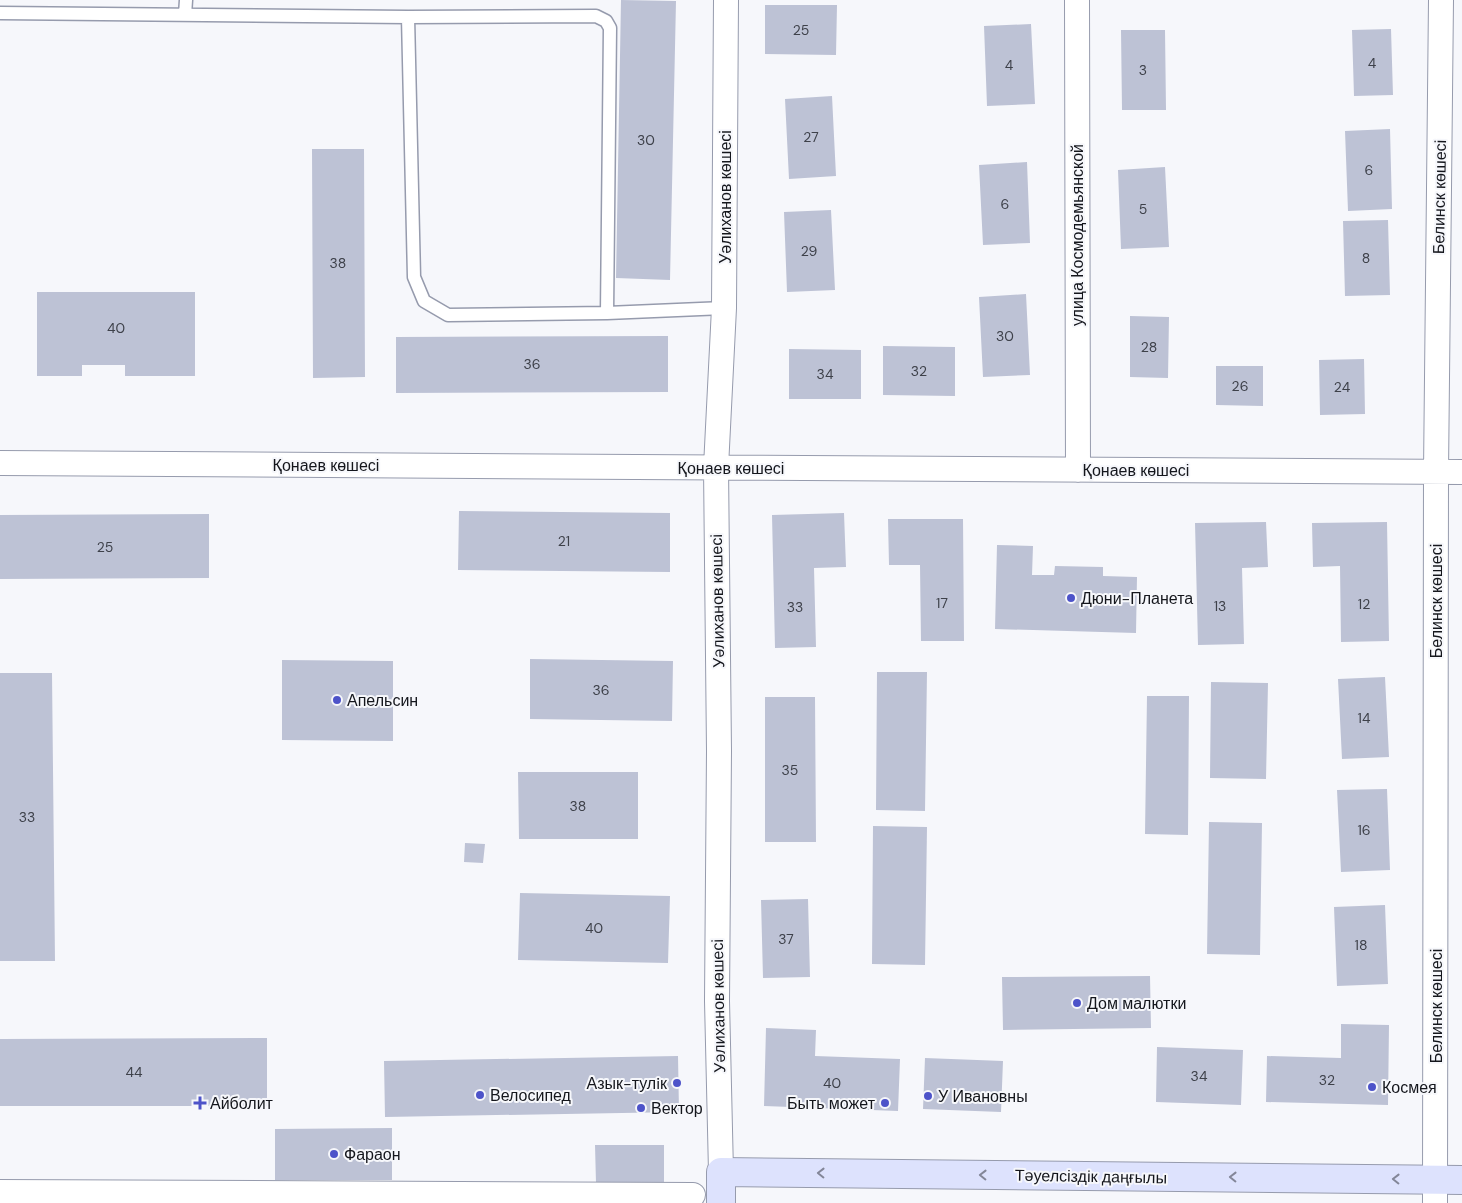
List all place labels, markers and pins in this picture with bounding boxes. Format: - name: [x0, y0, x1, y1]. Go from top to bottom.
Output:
- place label: Дюни-Планета: [1081, 588, 1193, 609]
- marker: Дюни-Планета: [1065, 592, 1077, 604]
- place label: Апельсин: [347, 690, 418, 711]
- marker: Апельсин: [331, 694, 343, 706]
- place label: Дом малютки: [1087, 993, 1186, 1014]
- marker: Дом малютки: [1071, 997, 1083, 1009]
- place label: Азык-тулiк: [587, 1073, 668, 1094]
- marker: Азык-тулiк: [671, 1077, 683, 1089]
- place label: Космея: [1382, 1077, 1437, 1098]
- marker: Космея: [1366, 1081, 1378, 1093]
- place label: Велосипед: [490, 1085, 572, 1106]
- place label: У Ивановны: [938, 1086, 1028, 1107]
- marker: Велосипед: [474, 1089, 486, 1101]
- marker: У Ивановны: [922, 1090, 934, 1102]
- place label: Айболит: [210, 1093, 274, 1114]
- place label: Быть может: [787, 1093, 876, 1114]
- marker: Айболит: [194, 1097, 206, 1109]
- marker: Быть может: [879, 1097, 891, 1109]
- place label: Вектор: [651, 1098, 703, 1119]
- marker: Вектор: [635, 1102, 647, 1114]
- place label: Фараон: [344, 1144, 401, 1165]
- marker: Фараон: [328, 1148, 340, 1160]

